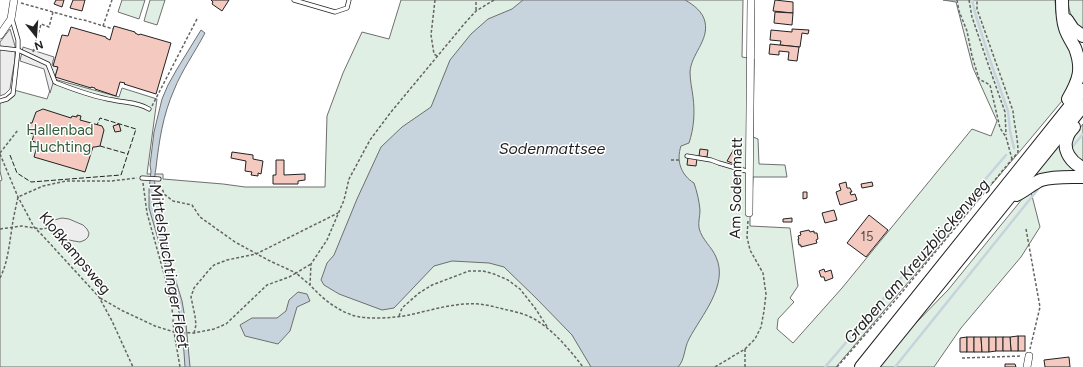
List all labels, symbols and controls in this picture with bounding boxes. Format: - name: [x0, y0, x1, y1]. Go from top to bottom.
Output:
- north arrow: [16, 16, 56, 56]
- text: N: [33, 38, 45, 53]
- park label: Hallenbad Huchting: [26, 121, 94, 156]
- street label: Am Sodenmatt: [726, 137, 746, 239]
- water label: Sodenmattsee: [499, 139, 606, 158]
- water label: Graben am Kreuzblöckenweg: [840, 175, 993, 348]
- water label: Mittelshuchtinger Fleet: [146, 182, 194, 351]
- street label: Kloßkampsweg: [35, 208, 115, 298]
- house number: 15: [861, 229, 873, 244]

